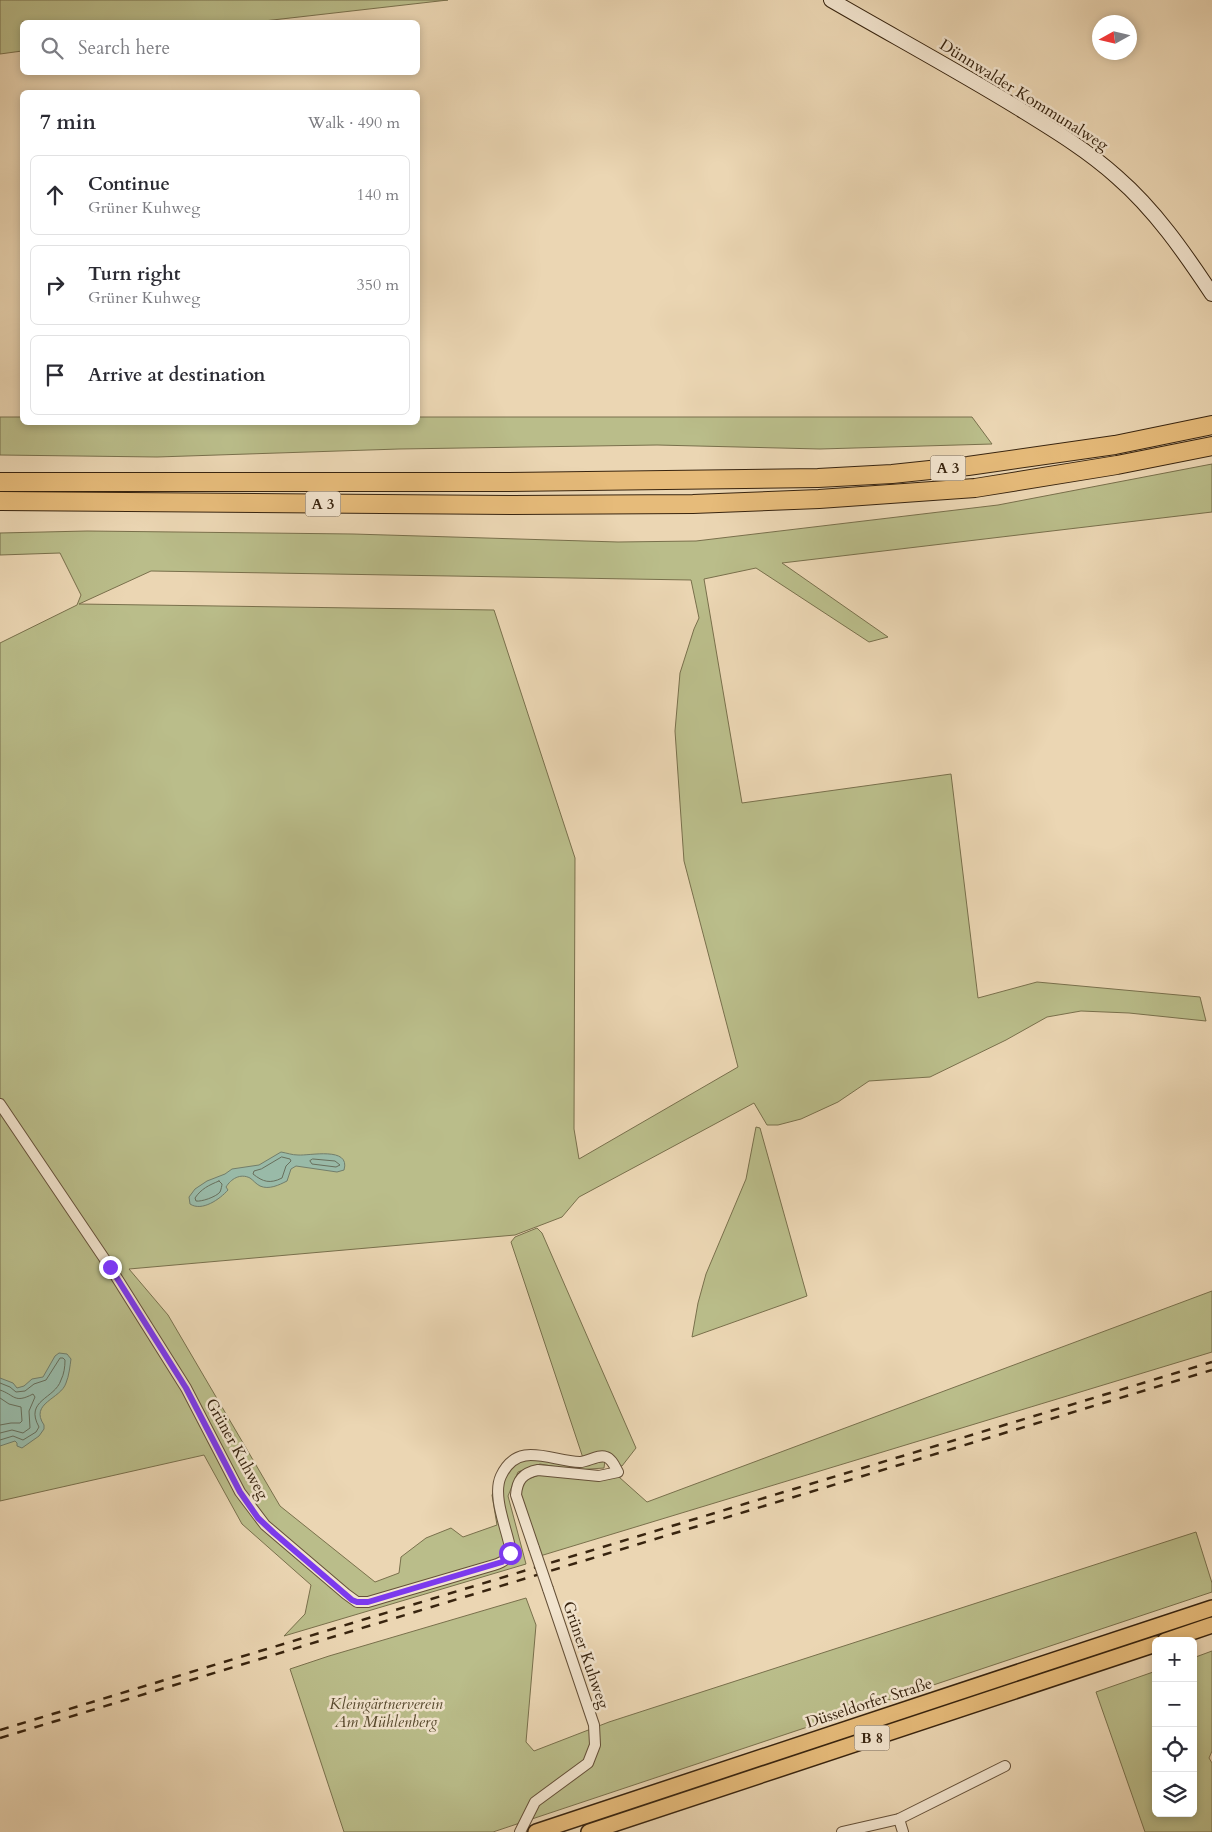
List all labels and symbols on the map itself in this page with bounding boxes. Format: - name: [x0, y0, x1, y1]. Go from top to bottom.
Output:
- north arrow: [1092, 15, 1137, 60]
- street label: Dünnwalder Kommunalweg: [935, 34, 1113, 156]
- road number: A 3: [930, 456, 966, 480]
- road number: A 3: [306, 492, 340, 516]
- route end: [99, 1256, 122, 1279]
- street label: Grüner Kuhweg: [200, 1395, 274, 1503]
- route start: [499, 1542, 522, 1565]
- street label: Grüner Kuhweg: [557, 1598, 615, 1712]
- street label: Düsseldorfer Straße: [803, 1672, 935, 1734]
- park label: Kleingärtnerverein Am Mühlenberg: [329, 1693, 443, 1733]
- road number: B 8: [854, 1726, 890, 1750]

